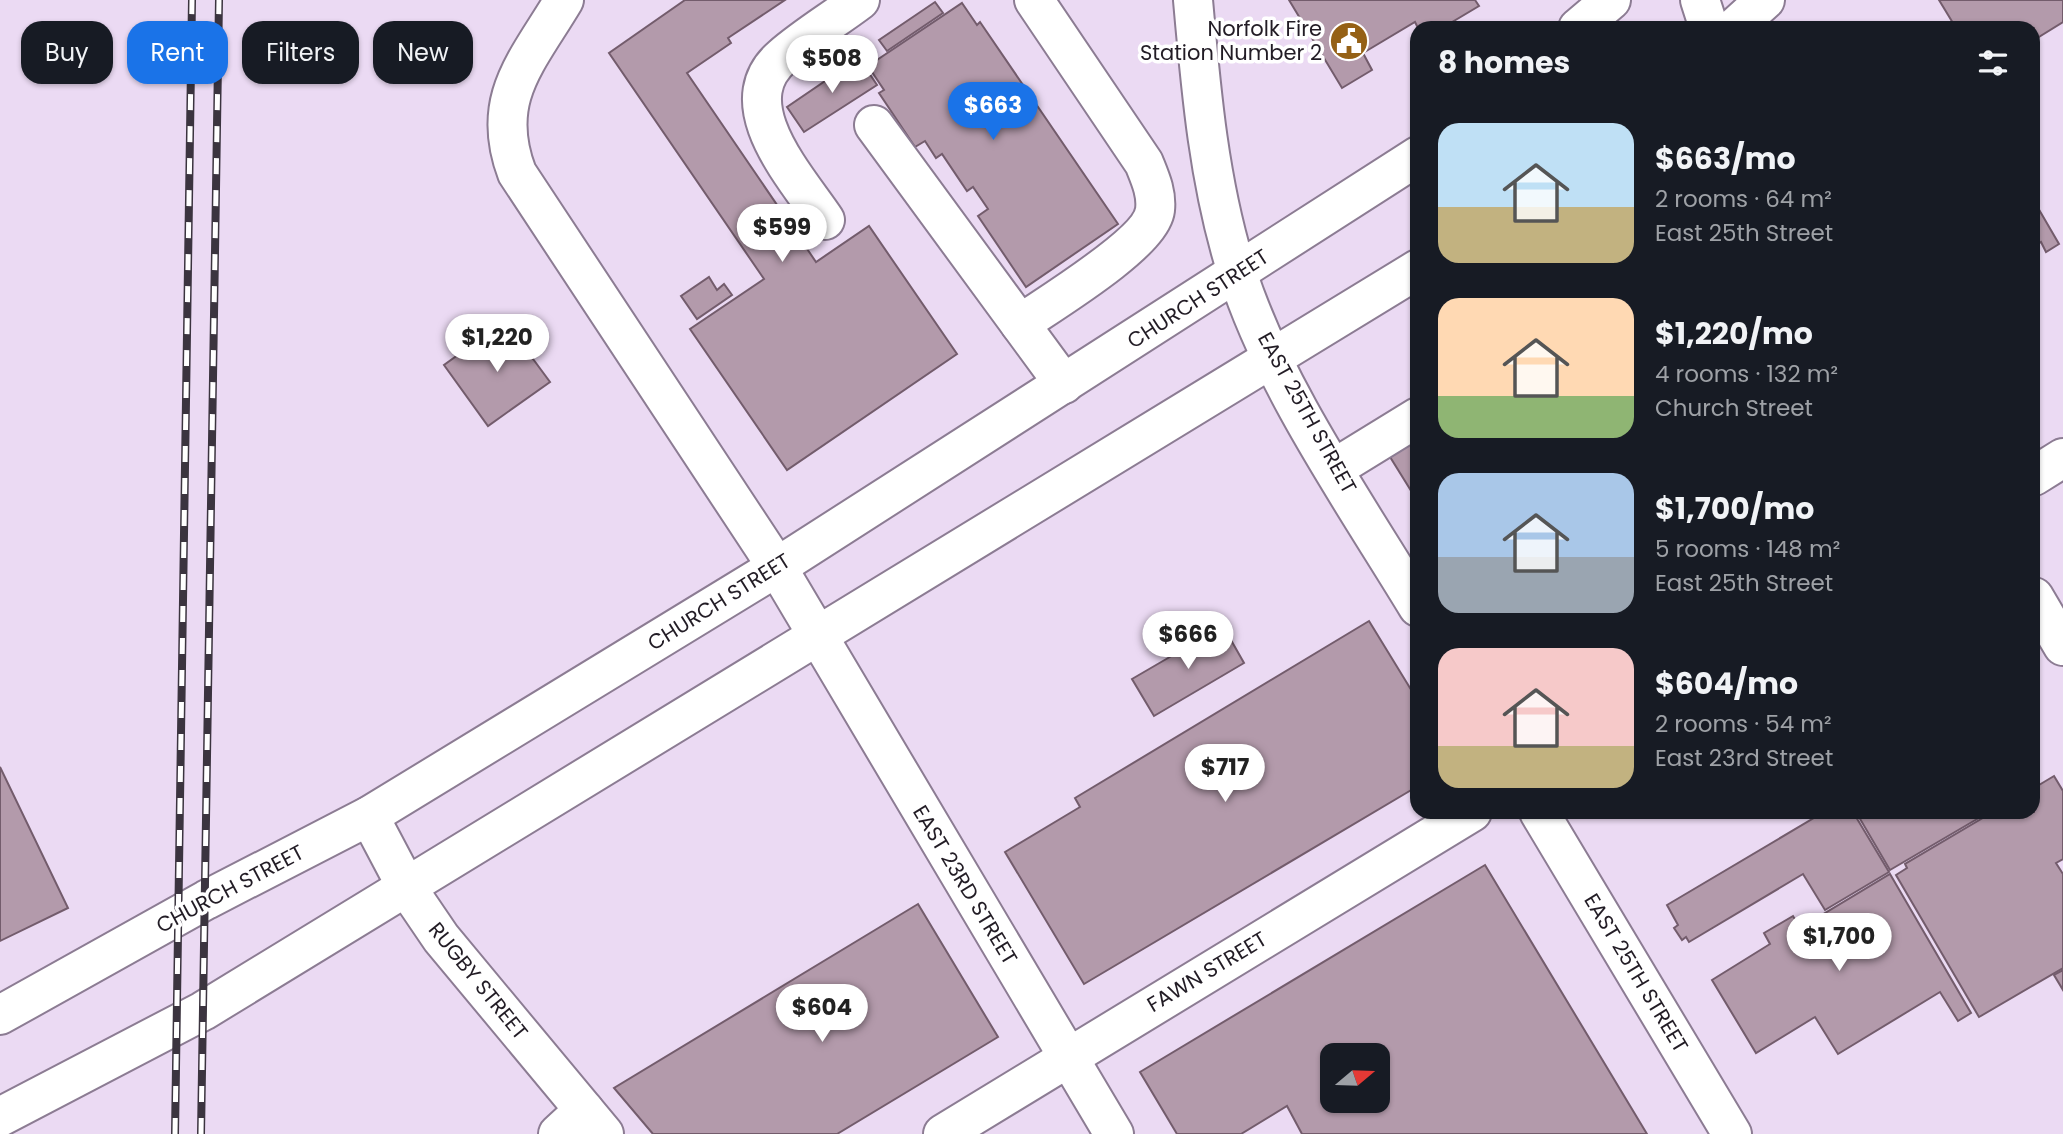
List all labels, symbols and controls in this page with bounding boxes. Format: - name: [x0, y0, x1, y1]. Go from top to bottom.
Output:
- place label: Norfolk Fire Station Number 2: [1140, 14, 1322, 67]
- public building icon: Norfolk Fire Station Number 2: [1328, 20, 1370, 62]
- chip: Buy: [21, 21, 113, 84]
- chip: Rent: [127, 21, 228, 84]
- chip: Filters: [242, 21, 359, 84]
- chip: New: [373, 21, 473, 84]
- pin: $508: [791, 36, 873, 95]
- text: 8 homes: [1438, 41, 1570, 84]
- text: $508: [802, 42, 862, 74]
- icon: filters: [1974, 44, 2012, 82]
- pin: $663: [952, 82, 1034, 142]
- text: $663: [964, 89, 1022, 121]
- text: $663/mo: [1655, 137, 1796, 180]
- icon: home: [1494, 151, 1578, 235]
- text: 2 rooms · 64 m²: [1655, 183, 1832, 215]
- pin: $599: [741, 204, 823, 264]
- text: $599: [753, 211, 811, 243]
- text: East 25th Street: [1655, 217, 1833, 249]
- street label: CHURCH STREET: [1121, 242, 1274, 355]
- text: $1,220/mo: [1655, 312, 1813, 355]
- pin: $1,220: [440, 314, 554, 374]
- text: $1,220: [461, 321, 533, 353]
- icon: home: [1494, 326, 1578, 410]
- street label: EAST 25TH STREET: [1251, 327, 1364, 499]
- text: 4 rooms · 132 m²: [1655, 358, 1838, 390]
- text: Church Street: [1655, 392, 1813, 424]
- text: $1,700/mo: [1655, 487, 1814, 530]
- icon: home: [1494, 501, 1578, 585]
- text: 5 rooms · 148 m²: [1655, 533, 1840, 565]
- street label: CHURCH STREET: [642, 546, 796, 657]
- text: East 25th Street: [1655, 567, 1833, 599]
- pin: $666: [1147, 612, 1229, 671]
- text: $666: [1158, 618, 1218, 650]
- text: $604/mo: [1655, 662, 1798, 705]
- icon: home: [1494, 676, 1578, 760]
- text: 2 rooms · 54 m²: [1655, 708, 1832, 740]
- text: East 23rd Street: [1655, 742, 1833, 774]
- pin: $717: [1184, 744, 1266, 804]
- text: $717: [1201, 751, 1249, 783]
- street label: EAST 23RD STREET: [906, 800, 1025, 970]
- street label: CHURCH STREET: [151, 837, 309, 940]
- street label: EAST 25TH STREET: [1578, 888, 1695, 1058]
- pin: $1,700: [1782, 914, 1896, 973]
- street label: RUGBY STREET: [422, 916, 535, 1046]
- text: $1,700: [1803, 920, 1875, 952]
- street label: FAWN STREET: [1141, 924, 1272, 1019]
- pin: $604: [781, 984, 863, 1044]
- text: $604: [792, 991, 852, 1023]
- north arrow: [1320, 1043, 1390, 1113]
- map controls: [1320, 1043, 1390, 1113]

